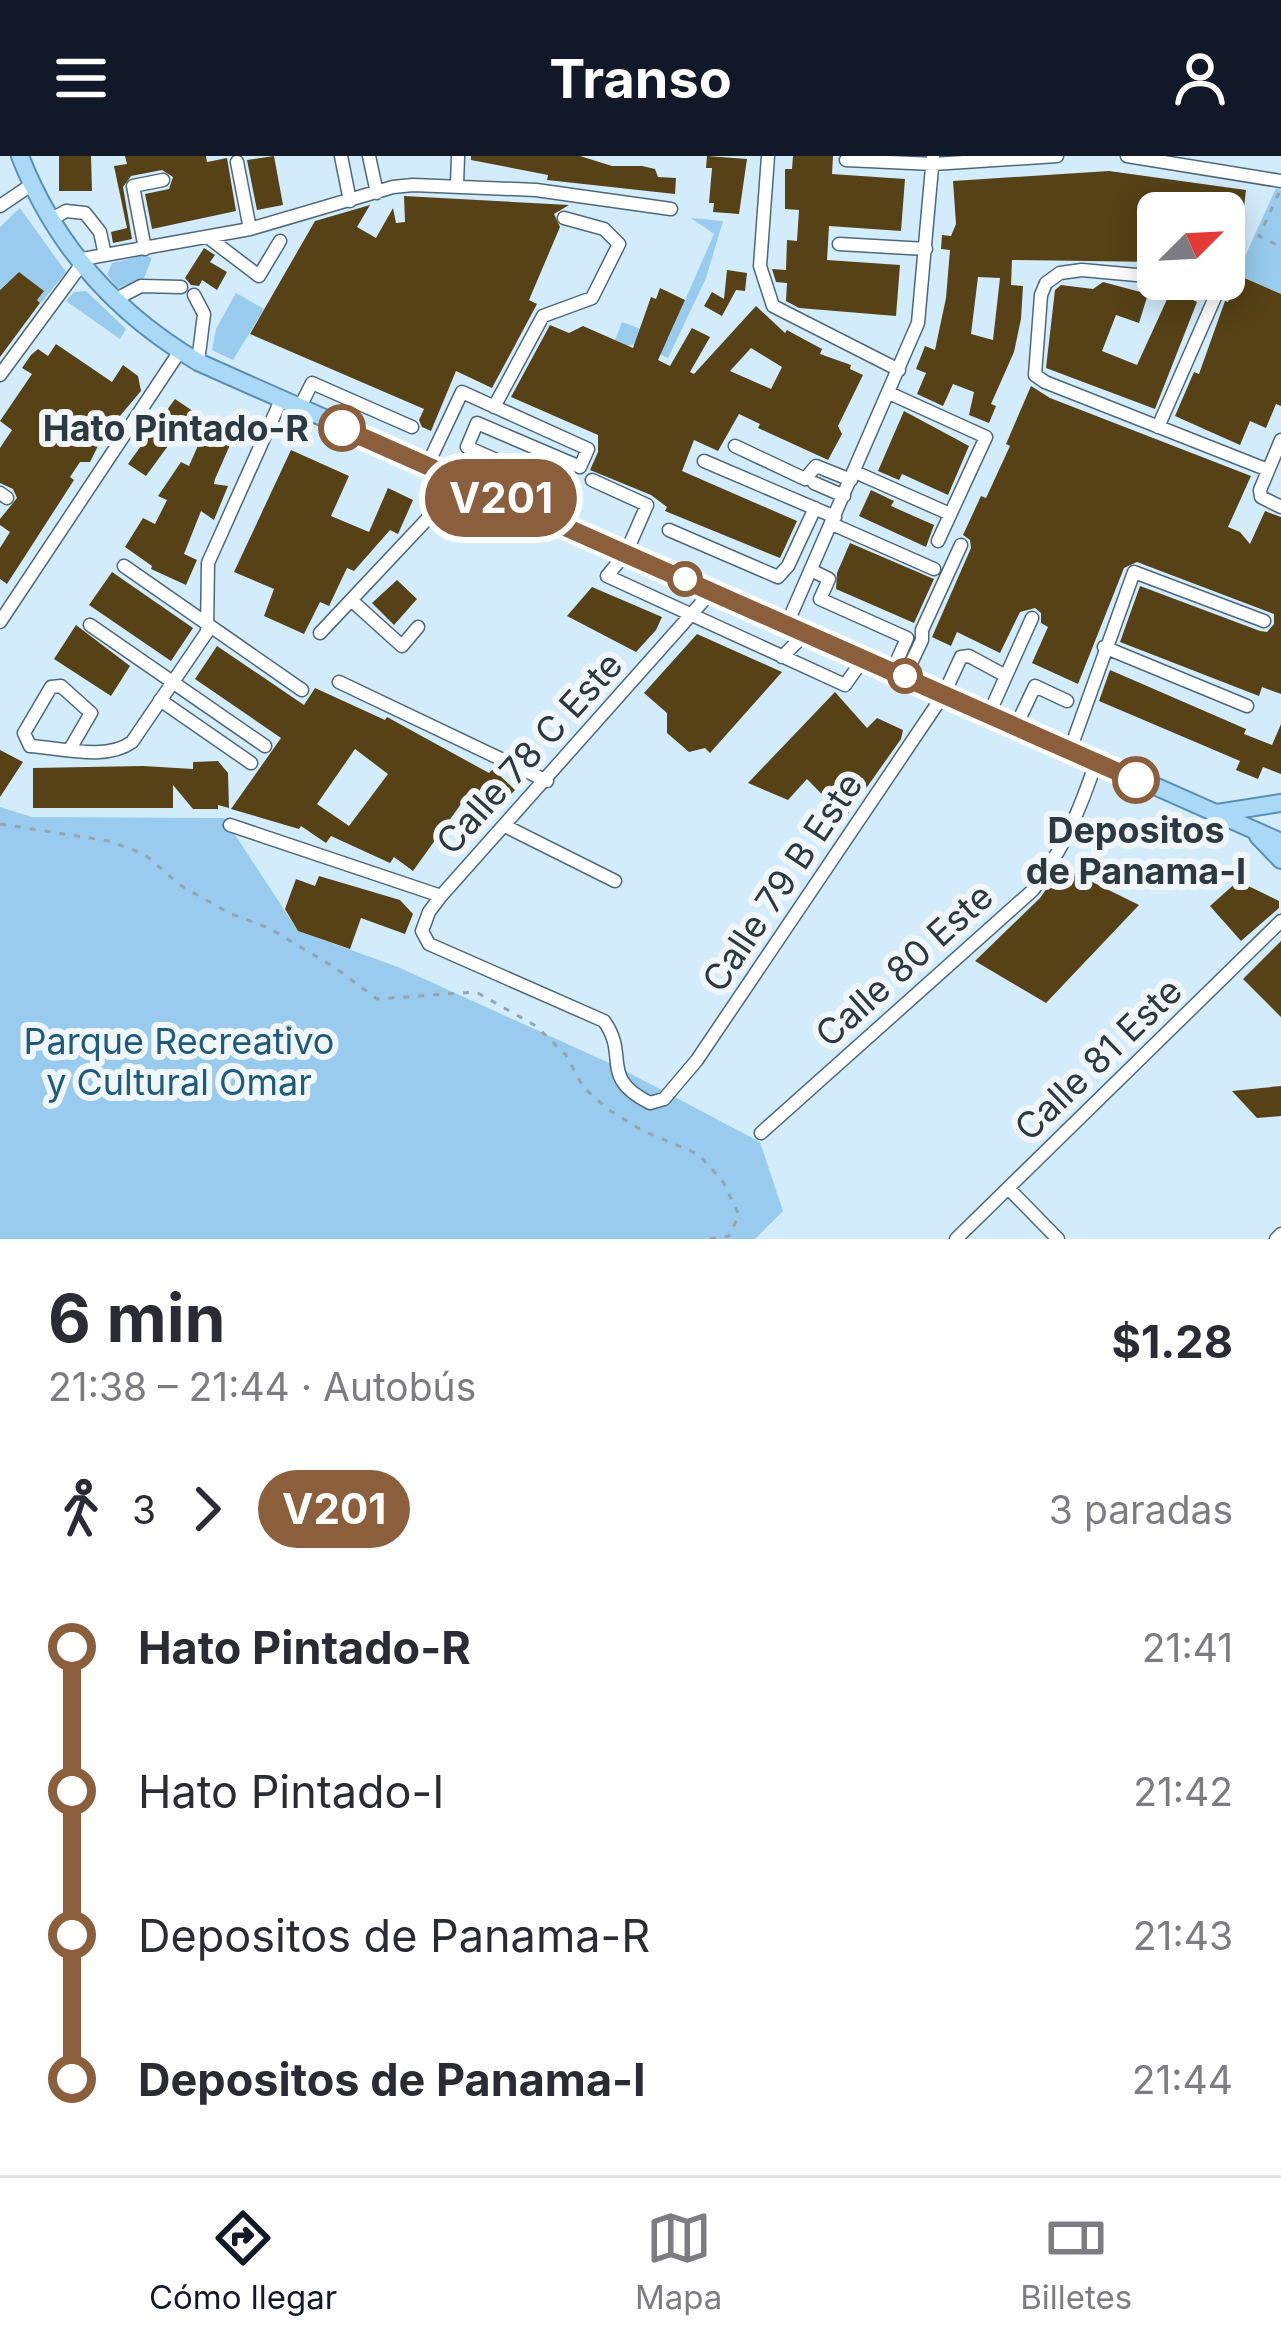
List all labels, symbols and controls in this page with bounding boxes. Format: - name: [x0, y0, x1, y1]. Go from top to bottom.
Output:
- icon: menu: [48, 45, 114, 111]
- icon: person: [1167, 45, 1233, 111]
- text: Transo: [549, 46, 732, 111]
- north arrow: [1137, 192, 1245, 300]
- map controls: [1137, 192, 1245, 300]
- place label: Hato Pintado-R: [43, 406, 309, 450]
- marker: Hato Pintado-R: [320, 406, 364, 450]
- line badge: V201: [417, 459, 585, 537]
- text: V201: [449, 472, 553, 523]
- unlabelled marker: [669, 563, 701, 595]
- street label: Calle 78 C Este: [427, 643, 631, 863]
- unlabelled marker: [889, 660, 921, 692]
- marker: Depositos de Panama-I: [1114, 758, 1158, 802]
- street label: Calle 79 B Este: [693, 764, 871, 1000]
- place label: Depositos de Panama-I: [1026, 808, 1246, 893]
- street label: Calle 80 Este: [806, 874, 1002, 1056]
- street label: Calle 81 Este: [1005, 968, 1191, 1150]
- park label: Parque Recreativo y Cultural Omar: [24, 1019, 334, 1104]
- text: 6 min: [48, 1278, 226, 1358]
- text: $1.28: [1111, 1314, 1233, 1369]
- text: 21:38 – 21:44 · Autobús: [48, 1363, 476, 1410]
- icon: walk: [48, 1476, 114, 1542]
- icon: forward: [174, 1476, 240, 1542]
- text: V201: [282, 1483, 386, 1534]
- text: 3: [132, 1486, 156, 1533]
- text: 3 paradas: [1049, 1486, 1233, 1533]
- text: Hato Pintado-R: [138, 1620, 471, 1675]
- text: 21:41: [1142, 1624, 1233, 1671]
- text: Hato Pintado-I: [138, 1764, 444, 1819]
- text: 21:42: [1133, 1768, 1233, 1815]
- text: Depositos de Panama-R: [138, 1908, 650, 1963]
- text: 21:43: [1133, 1912, 1233, 1959]
- text: Depositos de Panama-I: [138, 2052, 646, 2107]
- text: 21:44: [1132, 2056, 1233, 2103]
- tab: Cómo llegar: [149, 2205, 337, 2317]
- tab: Mapa: [635, 2205, 722, 2317]
- tab: Billetes: [1020, 2205, 1132, 2317]

